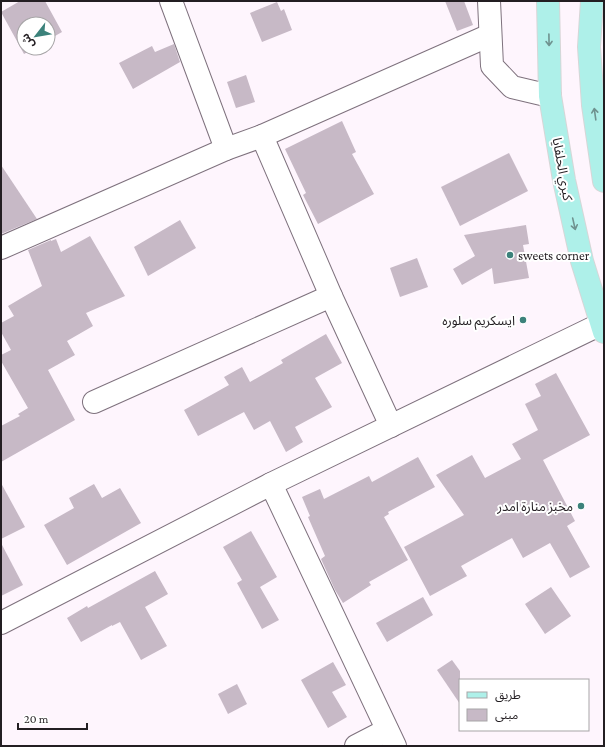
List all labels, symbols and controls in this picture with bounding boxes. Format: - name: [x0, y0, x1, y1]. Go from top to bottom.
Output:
- north arrow: [16, 16, 56, 56]
- text: ش: [18, 31, 37, 51]
- one-way arrow: [545, 33, 553, 46]
- one-way arrow: [591, 108, 598, 121]
- street label: كبري الحلفايا: [547, 136, 576, 203]
- one-way arrow: [570, 217, 578, 230]
- place label: sweets corner: [518, 248, 590, 263]
- marker: sweets corner: [505, 250, 515, 260]
- place label: ايسكريم سلوره: [442, 313, 515, 331]
- marker: ايسكريم سلوره: [518, 315, 528, 325]
- place label: مخبز منارة امدر: [496, 499, 573, 514]
- marker: مخبز منارة امدر: [576, 501, 586, 511]
- legend: [459, 679, 589, 731]
- text: طريق: [495, 688, 521, 703]
- scale bar: [18, 705, 87, 731]
- text: مبنى: [495, 708, 518, 722]
- text: 20 m: [24, 712, 49, 726]

